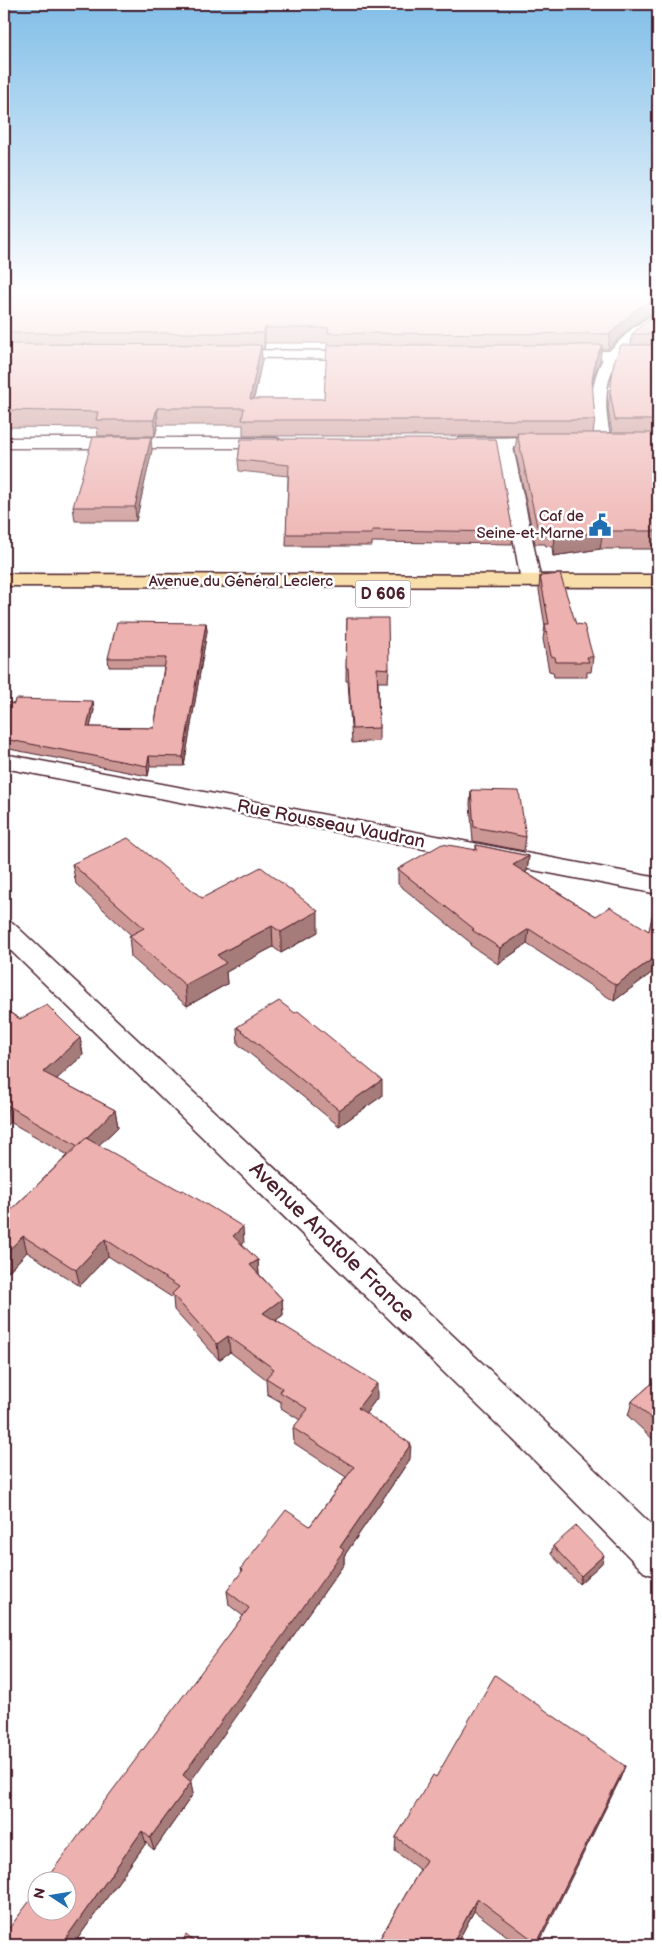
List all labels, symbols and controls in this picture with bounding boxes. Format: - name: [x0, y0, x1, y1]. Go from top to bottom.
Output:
- place label: Caf de Seine-et-Marne: [476, 507, 584, 543]
- public building icon: Caf de Seine-et-Marne: [587, 512, 613, 538]
- street label: Avenue du Général Leclerc: [149, 572, 333, 591]
- road number: D 606: [356, 580, 410, 608]
- street label: Rue Rousseau Vaudran: [235, 795, 427, 853]
- street label: Avenue Anatole France: [244, 1157, 420, 1327]
- north arrow: [28, 1872, 78, 1922]
- text: N: [30, 1886, 49, 1900]

